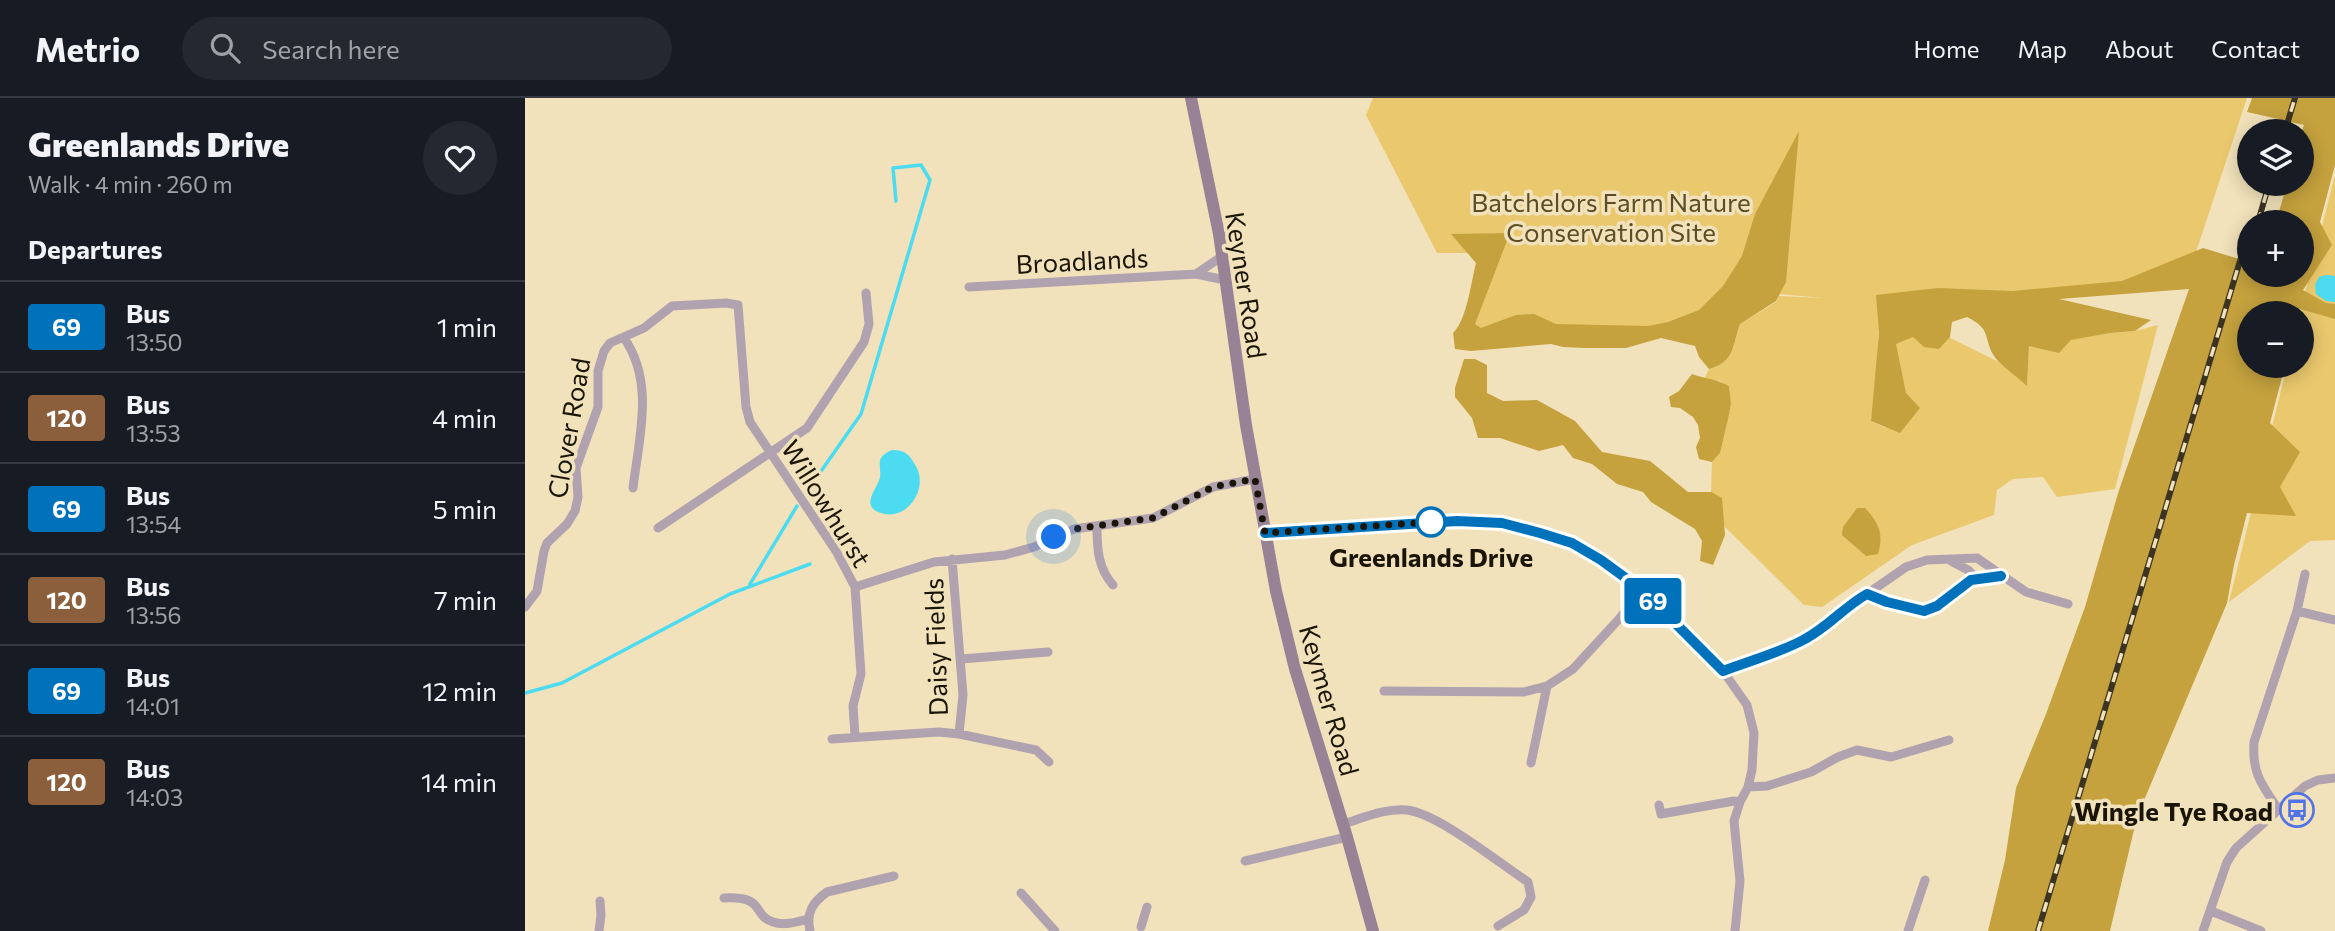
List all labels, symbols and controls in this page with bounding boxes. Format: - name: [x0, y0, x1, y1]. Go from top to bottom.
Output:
- search box: [182, 17, 672, 80]
- text: Metrio: [35, 28, 140, 69]
- icon: search: [206, 29, 244, 67]
- text: Search here: [262, 33, 400, 64]
- text: Home: [1914, 34, 1980, 63]
- text: Map: [2018, 34, 2067, 63]
- text: About: [2105, 34, 2173, 63]
- text: Contact: [2211, 34, 2300, 63]
- map controls: [2237, 119, 2314, 378]
- button: layers: [2237, 119, 2314, 196]
- button: heart: [423, 121, 497, 195]
- text: Greenlands Drive: [28, 123, 289, 164]
- text: Walk · 4 min · 260 m: [28, 170, 233, 198]
- park label: Batchelors Farm Nature Conservation Site: [1471, 186, 1751, 247]
- street label: Keyner Road: [1220, 209, 1274, 361]
- button: +: [2237, 210, 2314, 287]
- text: Departures: [28, 233, 163, 264]
- street label: Broadlands: [1015, 241, 1149, 279]
- text: Bus: [126, 297, 170, 328]
- button: −: [2237, 301, 2314, 378]
- text: 1 min: [437, 311, 497, 342]
- text: 69: [52, 312, 81, 341]
- text: 13:50: [126, 328, 183, 356]
- street label: Clover Road: [540, 355, 596, 501]
- text: Bus: [126, 388, 170, 419]
- text: 4 min: [432, 402, 497, 433]
- text: 120: [46, 403, 87, 432]
- text: 13:53: [126, 419, 181, 447]
- street label: Willowhurst: [776, 434, 878, 572]
- text: Bus: [126, 479, 170, 510]
- text: 5 min: [433, 493, 497, 524]
- text: 69: [52, 494, 81, 523]
- marker: Greenlands Drive: [1416, 507, 1446, 537]
- text: 13:54: [126, 510, 181, 538]
- your location: [1036, 519, 1071, 554]
- place label: Greenlands Drive: [1329, 541, 1533, 572]
- text: Bus: [126, 570, 170, 601]
- street label: Daisy Fields: [917, 577, 953, 717]
- line badge: 69: [1621, 578, 1685, 624]
- text: 7 min: [434, 584, 497, 615]
- text: 120: [46, 585, 87, 614]
- text: 69: [1638, 586, 1668, 615]
- text: 13:56: [126, 601, 182, 629]
- street label: Keymer Road: [1294, 621, 1366, 779]
- text: Bus: [126, 661, 170, 692]
- text: 12 min: [422, 675, 497, 706]
- text: 69: [52, 676, 81, 705]
- text: 14:01: [126, 692, 180, 720]
- text: Bus: [126, 752, 170, 783]
- text: 14 min: [421, 766, 497, 797]
- text: 120: [46, 767, 87, 796]
- text: 14:03: [126, 783, 183, 811]
- bus stop icon: Wingle Tye Road: [2278, 791, 2316, 829]
- place label: Wingle Tye Road: [2074, 795, 2273, 826]

